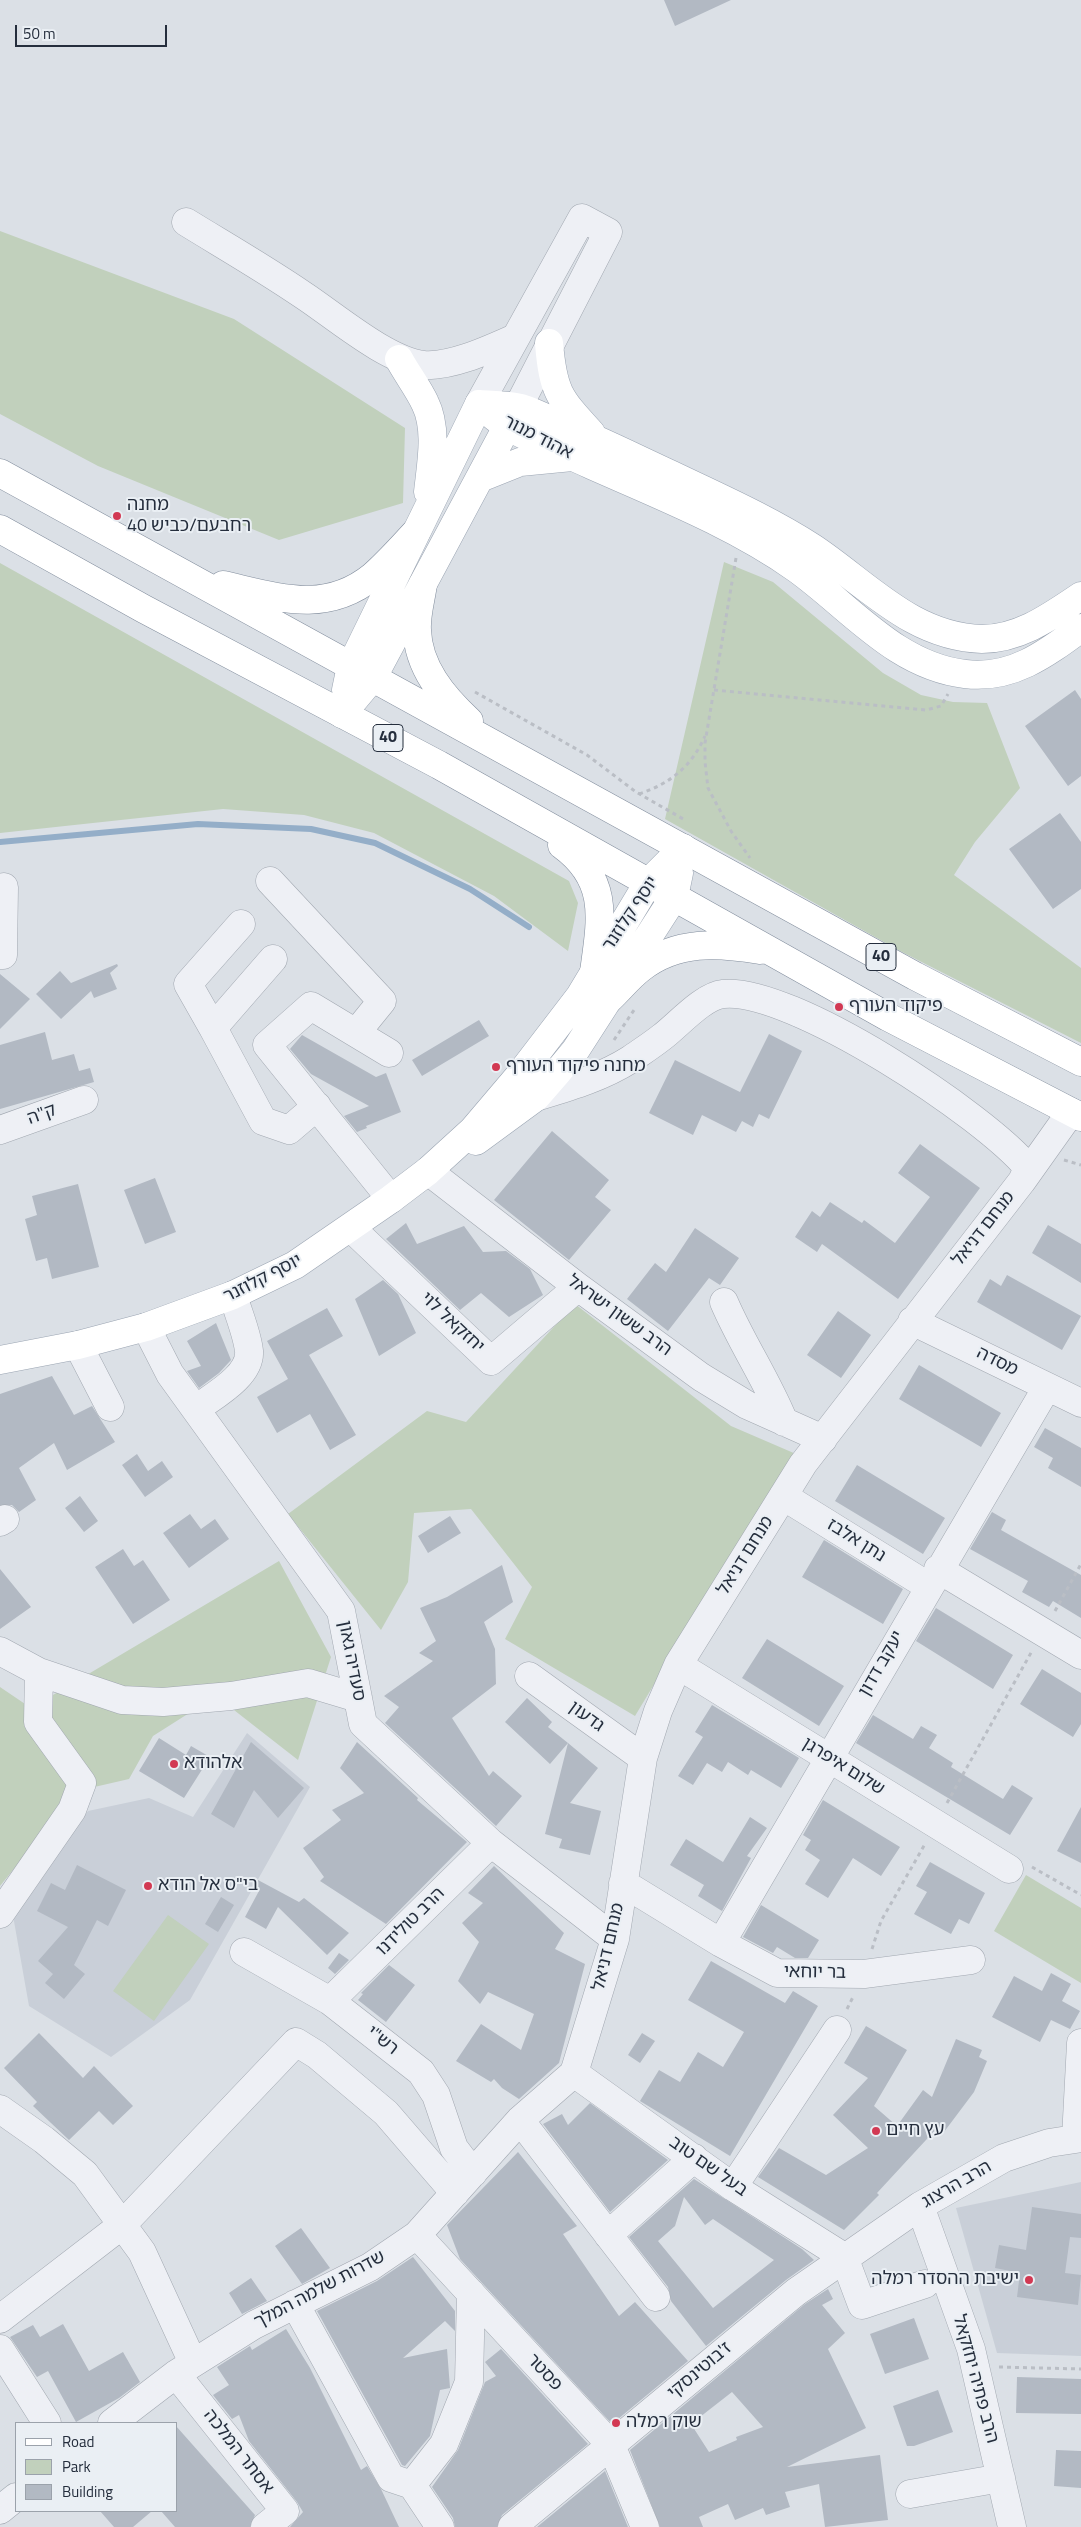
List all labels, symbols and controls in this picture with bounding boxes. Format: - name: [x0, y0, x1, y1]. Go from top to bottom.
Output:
- scale bar: [18, 15, 170, 47]
- text: 50 m: [23, 22, 56, 45]
- street label: אהוד מנור: [500, 411, 576, 465]
- place label: מחנה רחבעם/כביש 40: [127, 495, 251, 538]
- marker: מחנה רחבעם/כביש 40: [111, 510, 123, 522]
- road number: 40: [373, 724, 403, 751]
- street label: יוסף קלוזנר: [598, 873, 664, 955]
- road number: 40: [866, 944, 896, 970]
- place label: פיקוד העורף: [849, 996, 943, 1018]
- marker: פיקוד העורף: [833, 1001, 845, 1013]
- place label: מחנה פיקוד העורף: [506, 1056, 646, 1078]
- marker: מחנה פיקוד העורף: [490, 1061, 502, 1073]
- street label: ק"ה: [25, 1100, 59, 1130]
- street label: מנחם דניאל: [948, 1187, 1020, 1271]
- street label: יוסף קלוזנר: [220, 1250, 306, 1308]
- street label: הרב ששון ישראל: [562, 1271, 676, 1361]
- street label: יחזקאל לוי: [416, 1288, 488, 1358]
- street label: מסדה: [973, 1343, 1021, 1381]
- street label: מנחם דניאל: [713, 1512, 779, 1600]
- street label: נתן אלבז: [823, 1515, 889, 1567]
- street label: סעדיה גאון: [333, 1619, 369, 1703]
- street label: יעקב דדון: [855, 1627, 909, 1701]
- street label: גדעון: [564, 1697, 608, 1737]
- street label: שלום איפרגן: [798, 1733, 888, 1801]
- place label: אלהודא: [184, 1753, 242, 1775]
- marker: אלהודא: [168, 1758, 180, 1770]
- place label: בי"ס אל הודא: [158, 1875, 258, 1897]
- marker: בי"ס אל הודא: [142, 1880, 154, 1892]
- street label: הרב טולידנו: [372, 1883, 450, 1961]
- street label: מנחם דניאל: [588, 1901, 630, 1993]
- street label: בר יוחאי: [784, 1962, 846, 1984]
- street label: רש"י: [362, 2022, 402, 2060]
- place label: עץ חיים: [886, 2120, 944, 2142]
- marker: עץ חיים: [870, 2125, 882, 2137]
- street label: בעל שם טוב: [665, 2132, 751, 2202]
- street label: הרב הרצוג: [918, 2156, 996, 2214]
- street label: שדרות שלמה המלך: [251, 2246, 389, 2334]
- place label: ישיבת ההסדר רמלה: [871, 2269, 1019, 2291]
- marker: ישיבת ההסדר רמלה: [1023, 2274, 1035, 2286]
- street label: הרב פתיה יחזקאל: [947, 2312, 1003, 2446]
- street label: ז'בוטינסקי: [664, 2338, 736, 2404]
- street label: פסטר: [522, 2350, 566, 2396]
- street label: אסתר המלכה: [198, 2405, 278, 2499]
- place label: שוק רמלה: [626, 2412, 702, 2434]
- marker: שוק רמלה: [610, 2417, 622, 2429]
- legend: [15, 2422, 178, 2512]
- text: Road: [62, 2430, 94, 2453]
- text: Park: [62, 2455, 91, 2478]
- text: Building: [62, 2480, 113, 2503]

